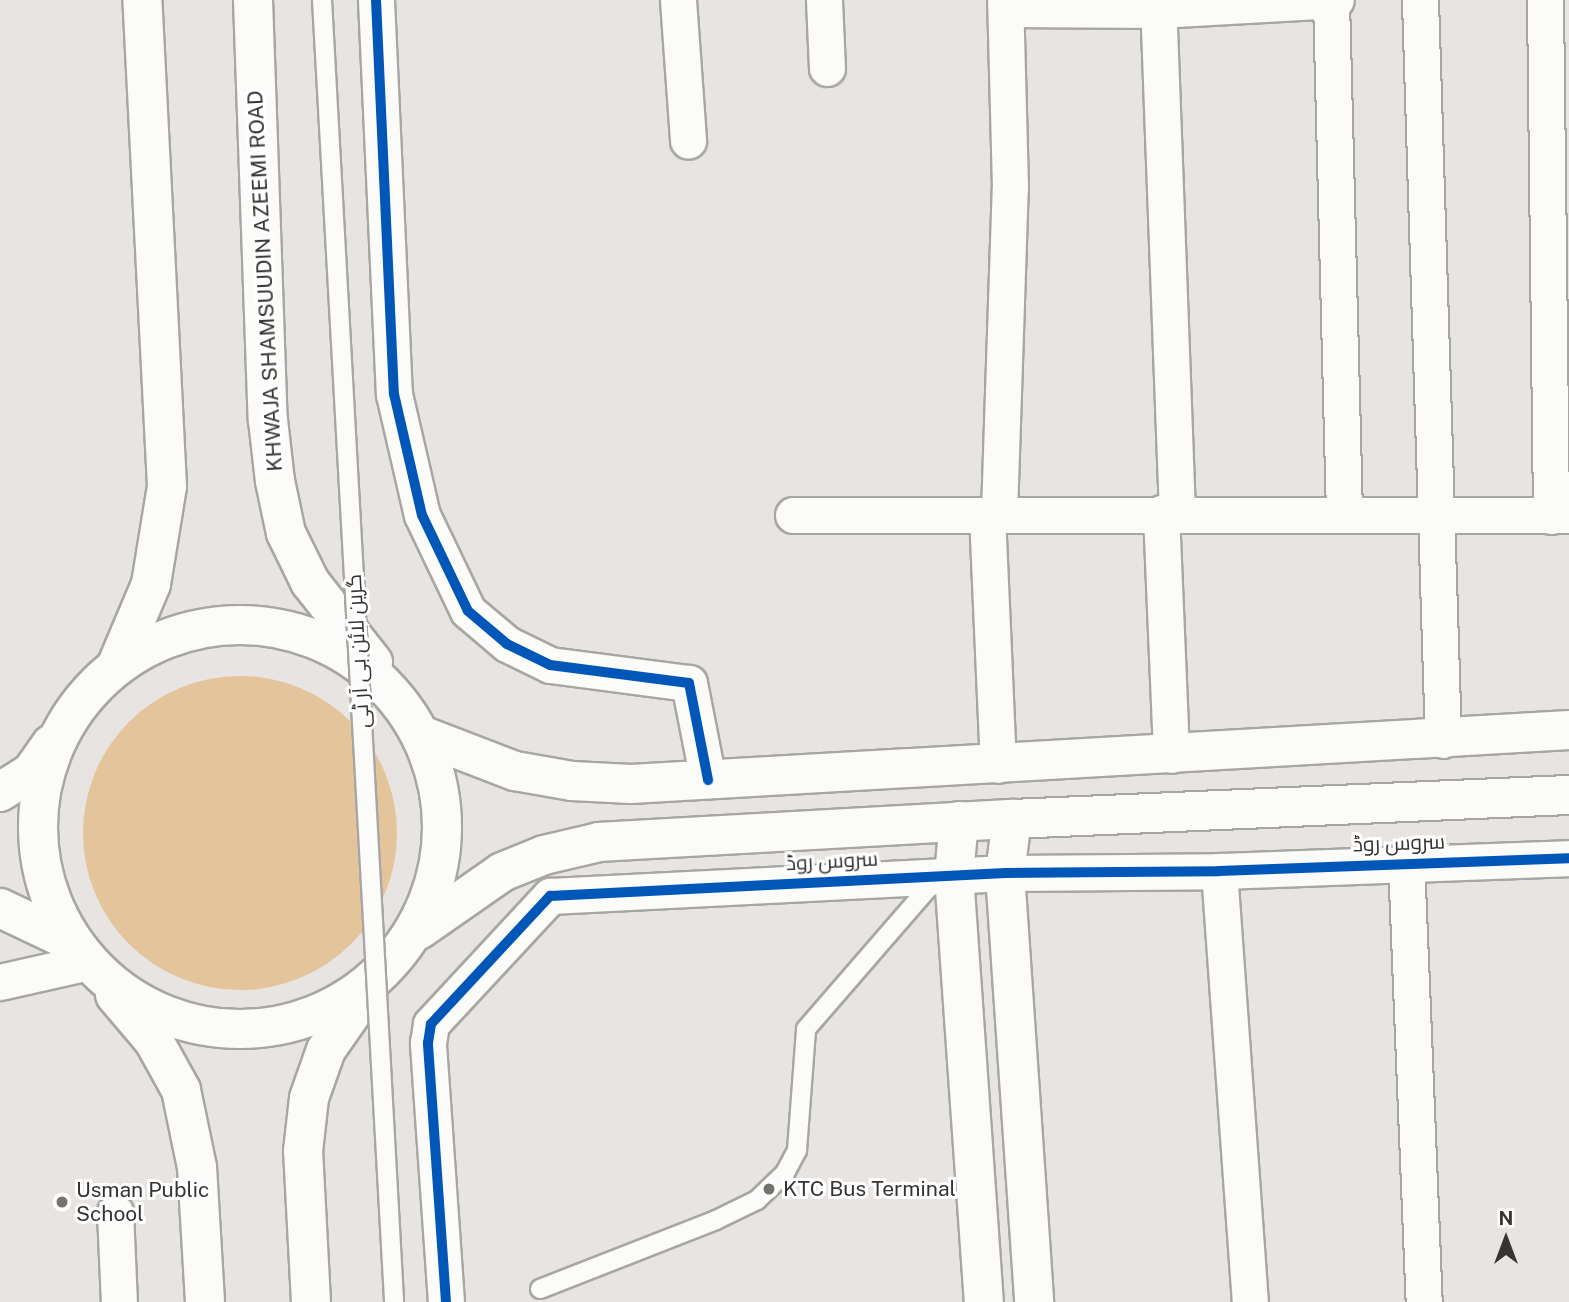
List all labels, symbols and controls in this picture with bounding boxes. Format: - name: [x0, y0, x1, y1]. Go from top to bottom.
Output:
- street label: KHWAJA SHAMSUUDIN AZEEMI ROAD: [242, 90, 288, 472]
- street label: گرین لائن بی آر ٹی: [341, 573, 375, 729]
- street label: سروس روڈ: [1352, 829, 1446, 857]
- street label: سروس روڈ: [785, 846, 879, 876]
- place label: KTC Bus Terminal: [783, 1176, 956, 1202]
- place label: Usman Public School: [76, 1177, 209, 1227]
- marker: KTC Bus Terminal: [761, 1181, 777, 1197]
- marker: Usman Public School: [54, 1194, 70, 1210]
- north arrow: [1471, 1204, 1541, 1274]
- text: N: [1499, 1207, 1513, 1229]

